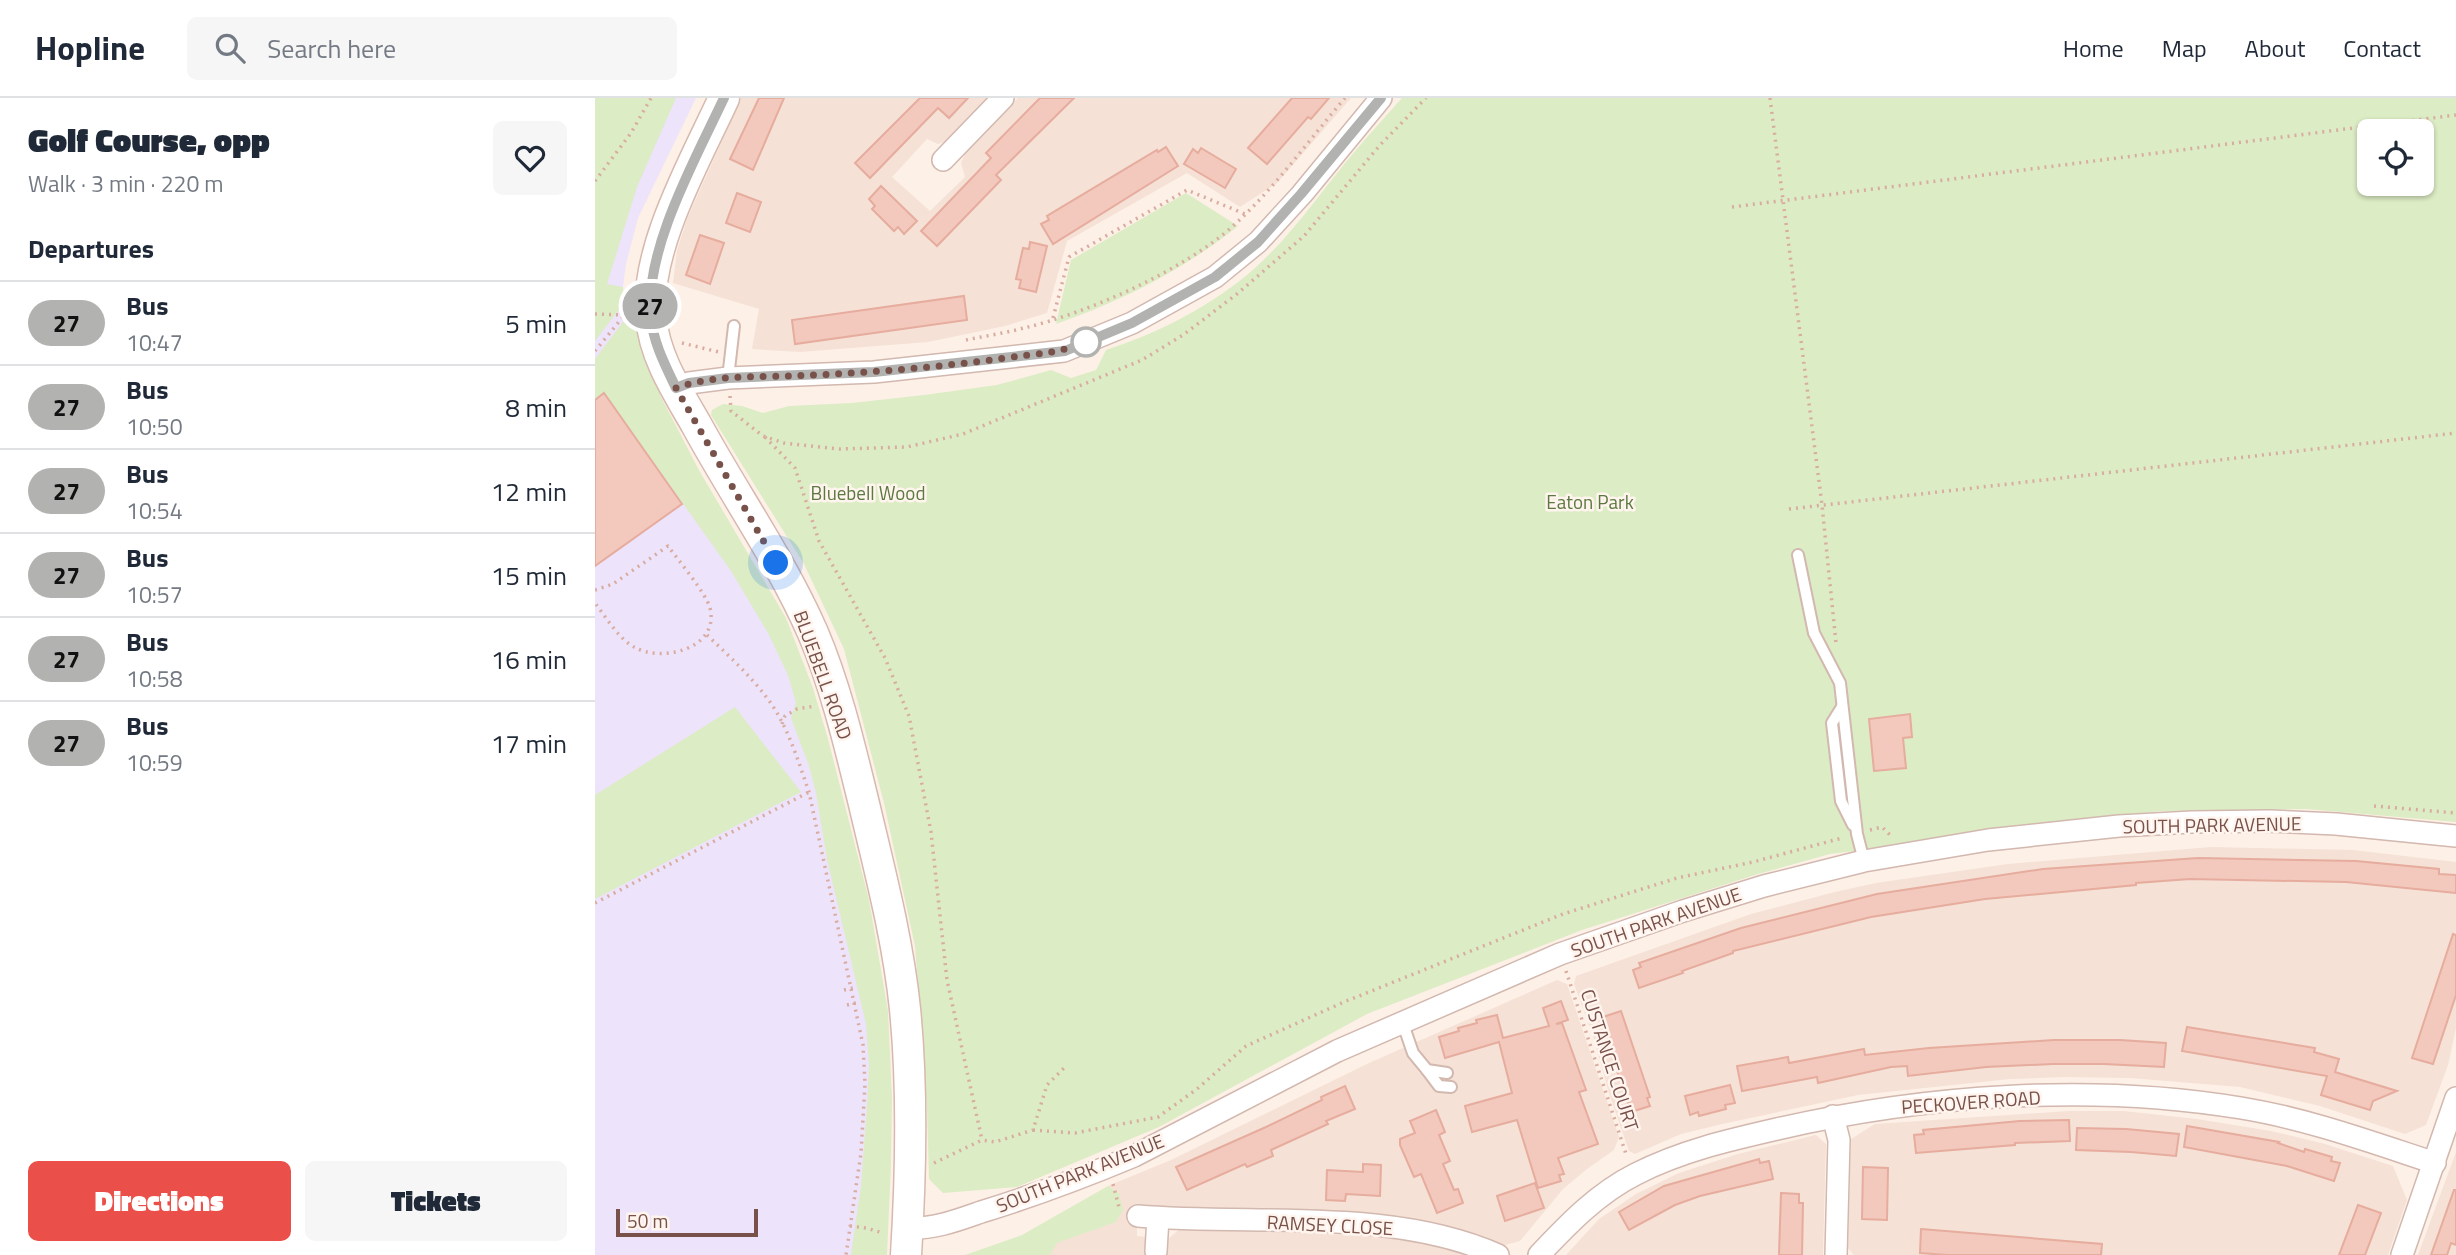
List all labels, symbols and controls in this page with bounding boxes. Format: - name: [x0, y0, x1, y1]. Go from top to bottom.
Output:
- search box: [187, 17, 677, 80]
- text: Hopline: [35, 23, 145, 73]
- icon: search: [211, 29, 249, 67]
- text: Search here: [267, 29, 396, 68]
- text: Home: [2063, 30, 2124, 66]
- text: Map: [2162, 30, 2207, 66]
- text: About: [2245, 30, 2305, 66]
- text: Contact: [2343, 30, 2421, 66]
- text: Golf Course, opp: [28, 115, 270, 165]
- map controls: [2357, 119, 2434, 196]
- button: locate: [2357, 119, 2434, 196]
- button: heart: [493, 121, 567, 195]
- text: Walk · 3 min · 220 m: [28, 166, 224, 201]
- text: Departures: [28, 229, 154, 268]
- line badge: 27: [618, 283, 681, 329]
- text: Bus: [126, 286, 168, 325]
- text: 27: [637, 288, 663, 324]
- text: 5 min: [505, 304, 567, 343]
- text: 27: [53, 305, 80, 341]
- text: 10:47: [126, 325, 183, 360]
- unlabelled marker: [1071, 327, 1101, 357]
- text: Bus: [126, 370, 168, 409]
- text: 8 min: [505, 388, 567, 427]
- text: 27: [53, 389, 80, 425]
- text: 10:50: [126, 409, 183, 444]
- text: Bus: [126, 454, 168, 493]
- text: 12 min: [491, 472, 567, 511]
- text: 27: [53, 473, 80, 509]
- park label: Bluebell Wood: [811, 478, 925, 507]
- park label: Eaton Park: [1546, 487, 1634, 516]
- text: 10:54: [126, 493, 183, 528]
- text: Bus: [126, 538, 168, 577]
- your location: [758, 545, 793, 580]
- text: 15 min: [491, 556, 567, 595]
- text: 27: [53, 557, 80, 593]
- text: 10:57: [126, 577, 183, 612]
- street label: BLUEBELL ROAD: [787, 606, 860, 743]
- text: Bus: [126, 622, 168, 661]
- text: 16 min: [491, 640, 567, 679]
- text: 27: [53, 641, 80, 677]
- text: 10:58: [126, 661, 183, 696]
- text: Bus: [126, 706, 168, 745]
- text: 17 min: [491, 724, 567, 763]
- text: 27: [53, 725, 80, 761]
- text: 10:59: [126, 745, 183, 780]
- street label: SOUTH PARK AVENUE: [2122, 808, 2302, 841]
- street label: SOUTH PARK AVENUE: [1567, 879, 1745, 964]
- street label: CUSTANCE COURT: [1574, 985, 1647, 1135]
- street label: PECKOVER ROAD: [1900, 1082, 2042, 1121]
- street label: SOUTH PARK AVENUE: [992, 1126, 1168, 1219]
- button: Directions: [28, 1161, 291, 1241]
- button: Tickets: [305, 1161, 567, 1241]
- scale bar: [616, 1206, 758, 1238]
- text: 50 m: [627, 1206, 668, 1235]
- street label: RAMSEY CLOSE: [1266, 1207, 1394, 1242]

